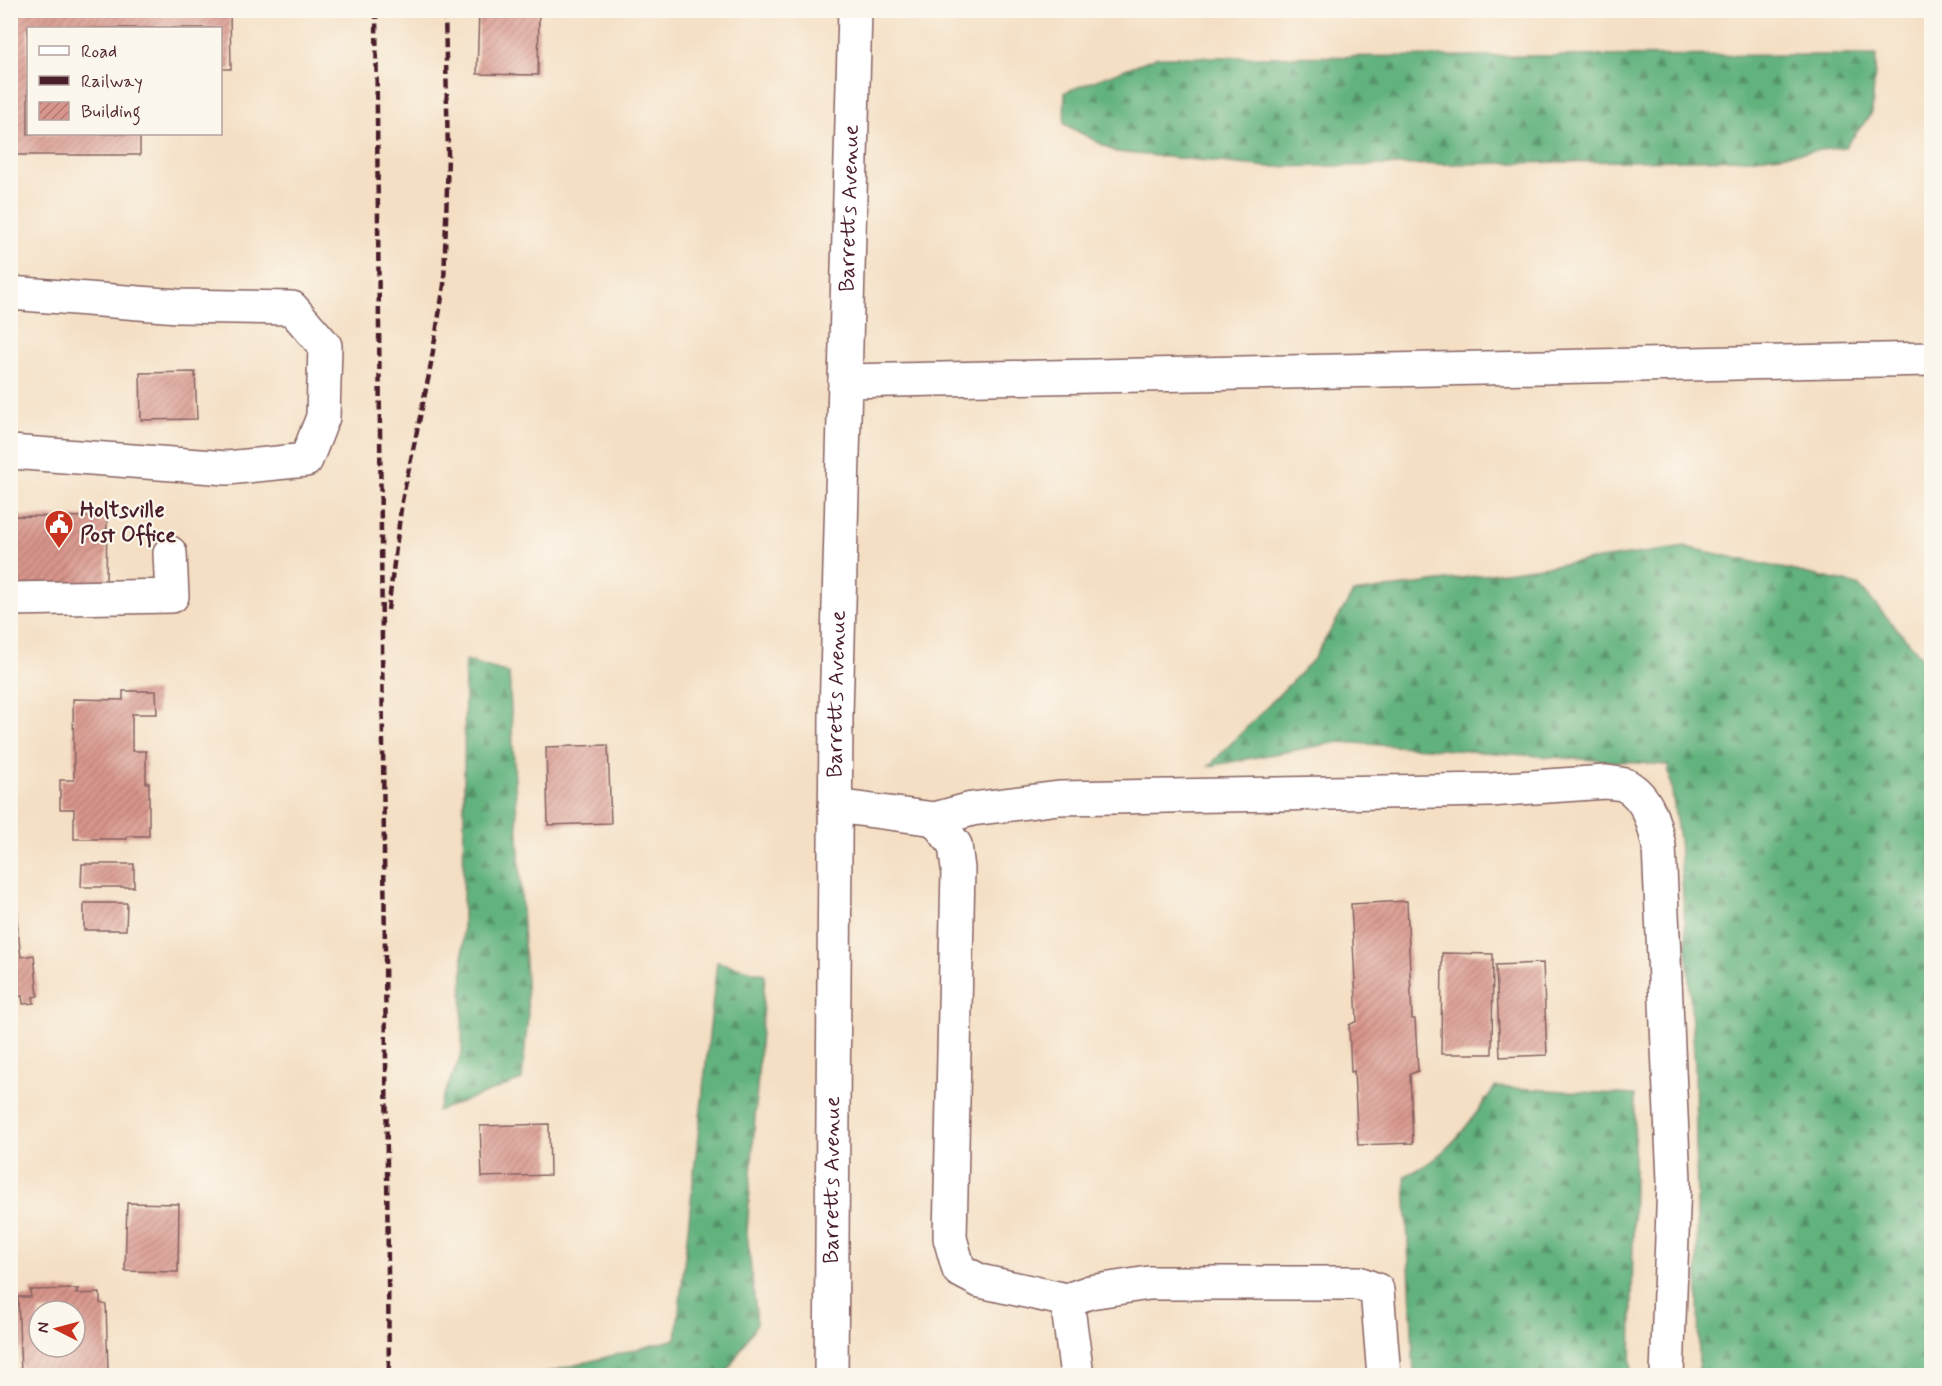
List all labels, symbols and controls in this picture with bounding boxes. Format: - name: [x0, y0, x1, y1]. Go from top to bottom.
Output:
- legend: [27, 27, 222, 135]
- text: Road: [81, 40, 117, 64]
- text: Railway: [81, 70, 143, 94]
- text: Building: [81, 100, 141, 126]
- street label: Barretts Avenue: [833, 124, 866, 292]
- place label: Holtsville Post Office: [80, 497, 176, 550]
- public building icon: Holtsville Post Office: [43, 508, 75, 550]
- street label: Barretts Avenue: [822, 610, 853, 778]
- street label: Barretts Avenue: [818, 1096, 847, 1264]
- north arrow: [27, 1299, 87, 1359]
- text: N: [33, 1321, 55, 1334]

